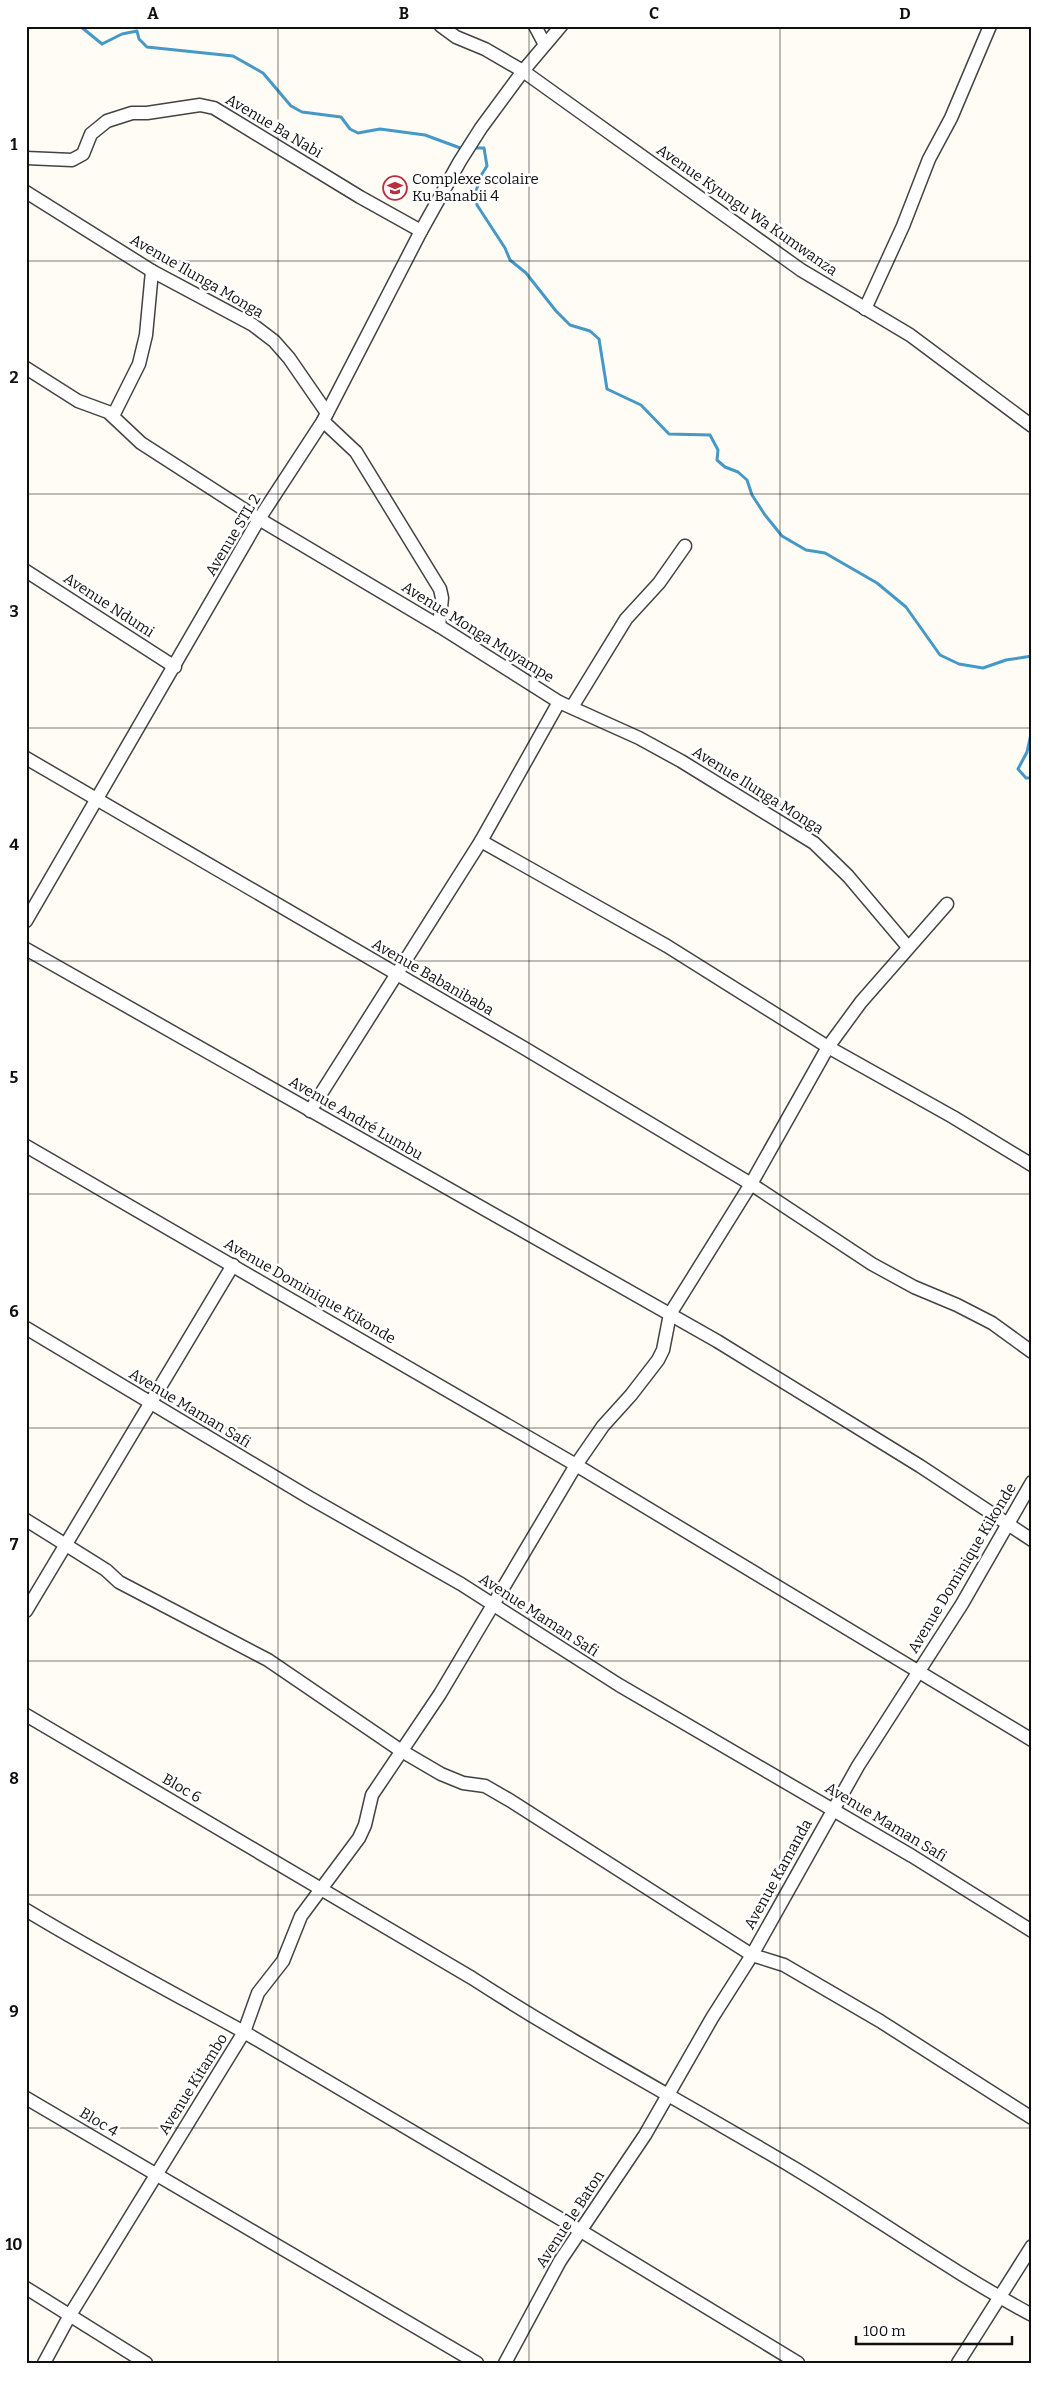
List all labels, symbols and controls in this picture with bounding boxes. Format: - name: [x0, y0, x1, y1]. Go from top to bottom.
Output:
- text: A: [147, 4, 159, 23]
- text: B: [399, 4, 409, 23]
- text: C: [649, 4, 659, 23]
- text: D: [899, 4, 911, 23]
- street label: Avenue Ba Nabi: [223, 90, 326, 162]
- text: 1: [11, 135, 18, 154]
- street label: Avenue Kyungu Wa Kumwanza: [653, 140, 841, 280]
- place label: Complexe scolaire Ku Banabii 4: [412, 170, 539, 205]
- school or university icon: Complexe scolaire Ku Banabii 4: [382, 175, 408, 201]
- street label: Avenue Ilunga Monga: [127, 230, 267, 322]
- text: 2: [9, 368, 19, 387]
- street label: Avenue STL 2: [202, 491, 264, 579]
- street label: Avenue Ndumi: [60, 569, 158, 641]
- street label: Avenue Monga Muyampe: [399, 578, 557, 686]
- text: 3: [9, 602, 19, 621]
- street label: Avenue Ilunga Monga: [689, 742, 827, 838]
- text: 4: [9, 835, 19, 854]
- street label: Avenue Babanibaba: [369, 935, 497, 1019]
- text: 5: [10, 1068, 19, 1087]
- street label: Avenue André Lumbu: [286, 1072, 426, 1164]
- street label: Avenue Dominique Kikonde: [221, 1234, 399, 1348]
- text: 6: [9, 1302, 19, 1321]
- street label: Avenue Maman Safi: [126, 1365, 255, 1452]
- street label: Avenue Dominique Kikonde: [904, 1480, 1020, 1656]
- text: 7: [10, 1535, 19, 1554]
- street label: Avenue Maman Safi: [476, 1570, 603, 1661]
- text: 8: [9, 1769, 19, 1788]
- street label: Bloc 6: [159, 1770, 205, 1806]
- street label: Avenue Maman Safi: [822, 1779, 951, 1866]
- street label: Avenue Kamanda: [740, 1816, 816, 1932]
- text: 9: [9, 2002, 19, 2021]
- street label: Avenue Kitambo: [155, 2030, 231, 2138]
- street label: Bloc 4: [76, 2103, 122, 2141]
- street label: Avenue le Baton: [532, 2167, 608, 2271]
- text: 10: [5, 2235, 23, 2254]
- scale bar: [856, 2314, 1012, 2346]
- text: 100 m: [863, 2322, 906, 2340]

